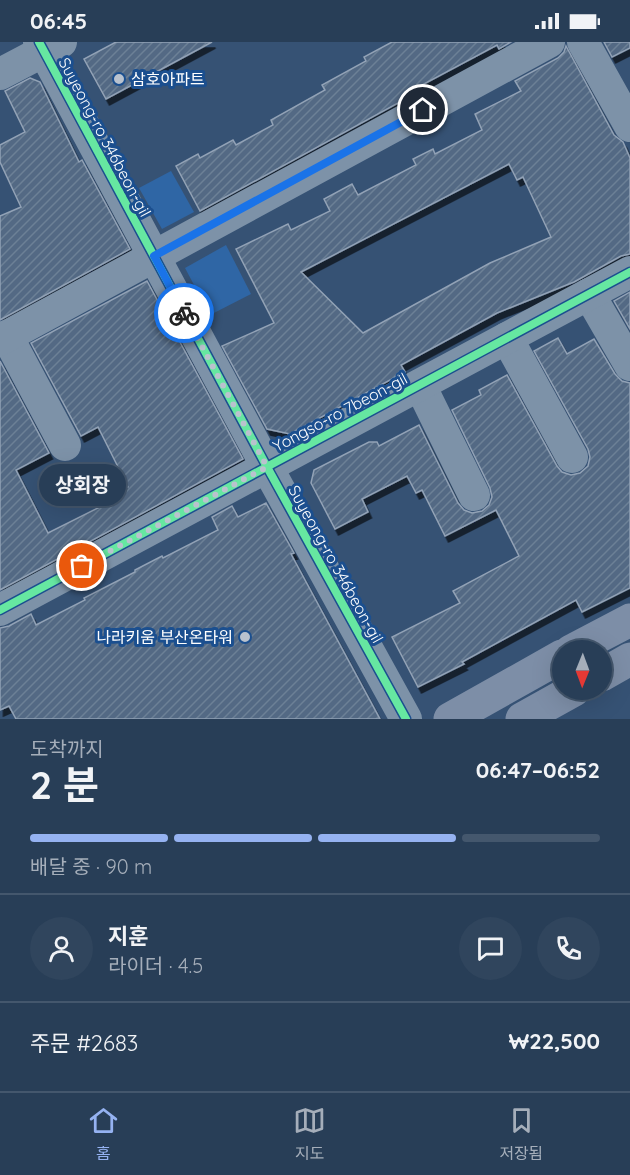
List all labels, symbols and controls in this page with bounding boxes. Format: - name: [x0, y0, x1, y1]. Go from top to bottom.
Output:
- text: 06:45: [30, 7, 87, 35]
- street label: Suyeong-ro 346beon-gil: [54, 54, 156, 220]
- place label: 삼호아파트: [131, 69, 205, 89]
- marker: 삼호아파트: [112, 72, 126, 86]
- pin: [397, 84, 448, 135]
- icon: home: [406, 93, 439, 126]
- courier: [154, 283, 214, 343]
- icon: bike: [168, 297, 201, 330]
- street label: Yongso-ro 7beon-gil: [269, 368, 411, 456]
- callout: 상회장: [38, 464, 125, 506]
- text: 상회장: [55, 472, 110, 497]
- street label: Suyeong-ro 346beon-gil: [284, 482, 388, 646]
- pin: [56, 540, 107, 591]
- icon: bag: [65, 549, 98, 582]
- place label: 나라키움 부산온타워: [96, 627, 233, 647]
- marker: 나라키움 부산온타워: [238, 630, 252, 644]
- north arrow: [552, 640, 612, 700]
- map controls: [552, 640, 612, 700]
- text: 도착까지: [30, 736, 104, 761]
- text: 06:47–06:52: [476, 756, 600, 784]
- text: 2 분: [30, 760, 99, 809]
- text: 배달 중 · 90 m: [30, 854, 152, 879]
- button: person: [30, 917, 93, 980]
- button: chat: [459, 917, 522, 980]
- button: phone: [537, 917, 600, 980]
- text: 지훈: [108, 922, 148, 950]
- text: 라이더 · 4.5: [108, 953, 203, 978]
- text: ₩22,500: [508, 1027, 600, 1055]
- text: 주문 #2683: [30, 1029, 138, 1057]
- tab: 홈: [87, 1104, 120, 1164]
- tab: 지도: [293, 1104, 326, 1164]
- tab: 저장됨: [499, 1104, 543, 1164]

